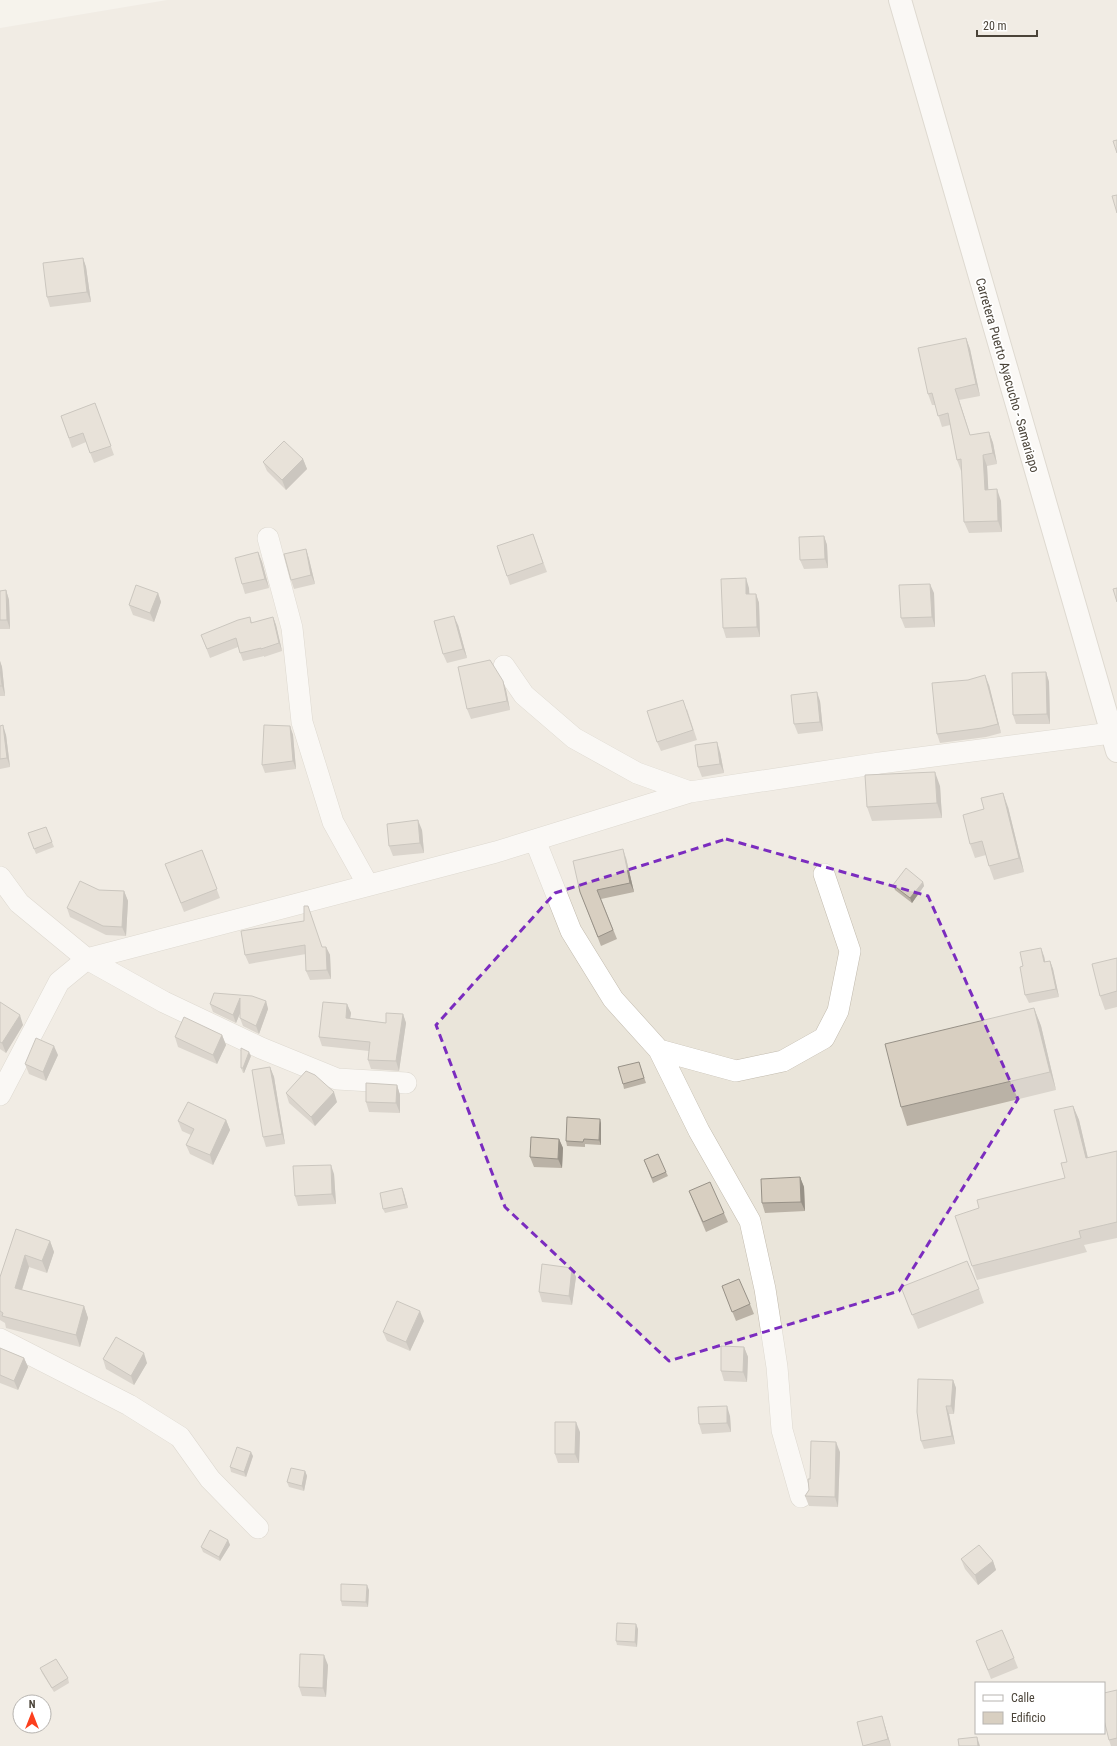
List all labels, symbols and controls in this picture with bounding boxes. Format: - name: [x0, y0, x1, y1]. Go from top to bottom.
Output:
- scale bar: [977, 12, 1037, 38]
- text: 20 m: [983, 19, 1007, 33]
- street label: Carretera Puerto Ayacucho - Samariapo: [973, 276, 1043, 474]
- legend: [975, 1682, 1105, 1734]
- text: Calle: [1011, 1691, 1035, 1705]
- north arrow: [12, 1694, 52, 1734]
- text: N: [29, 1698, 36, 1711]
- text: Edificio: [1011, 1711, 1046, 1725]

